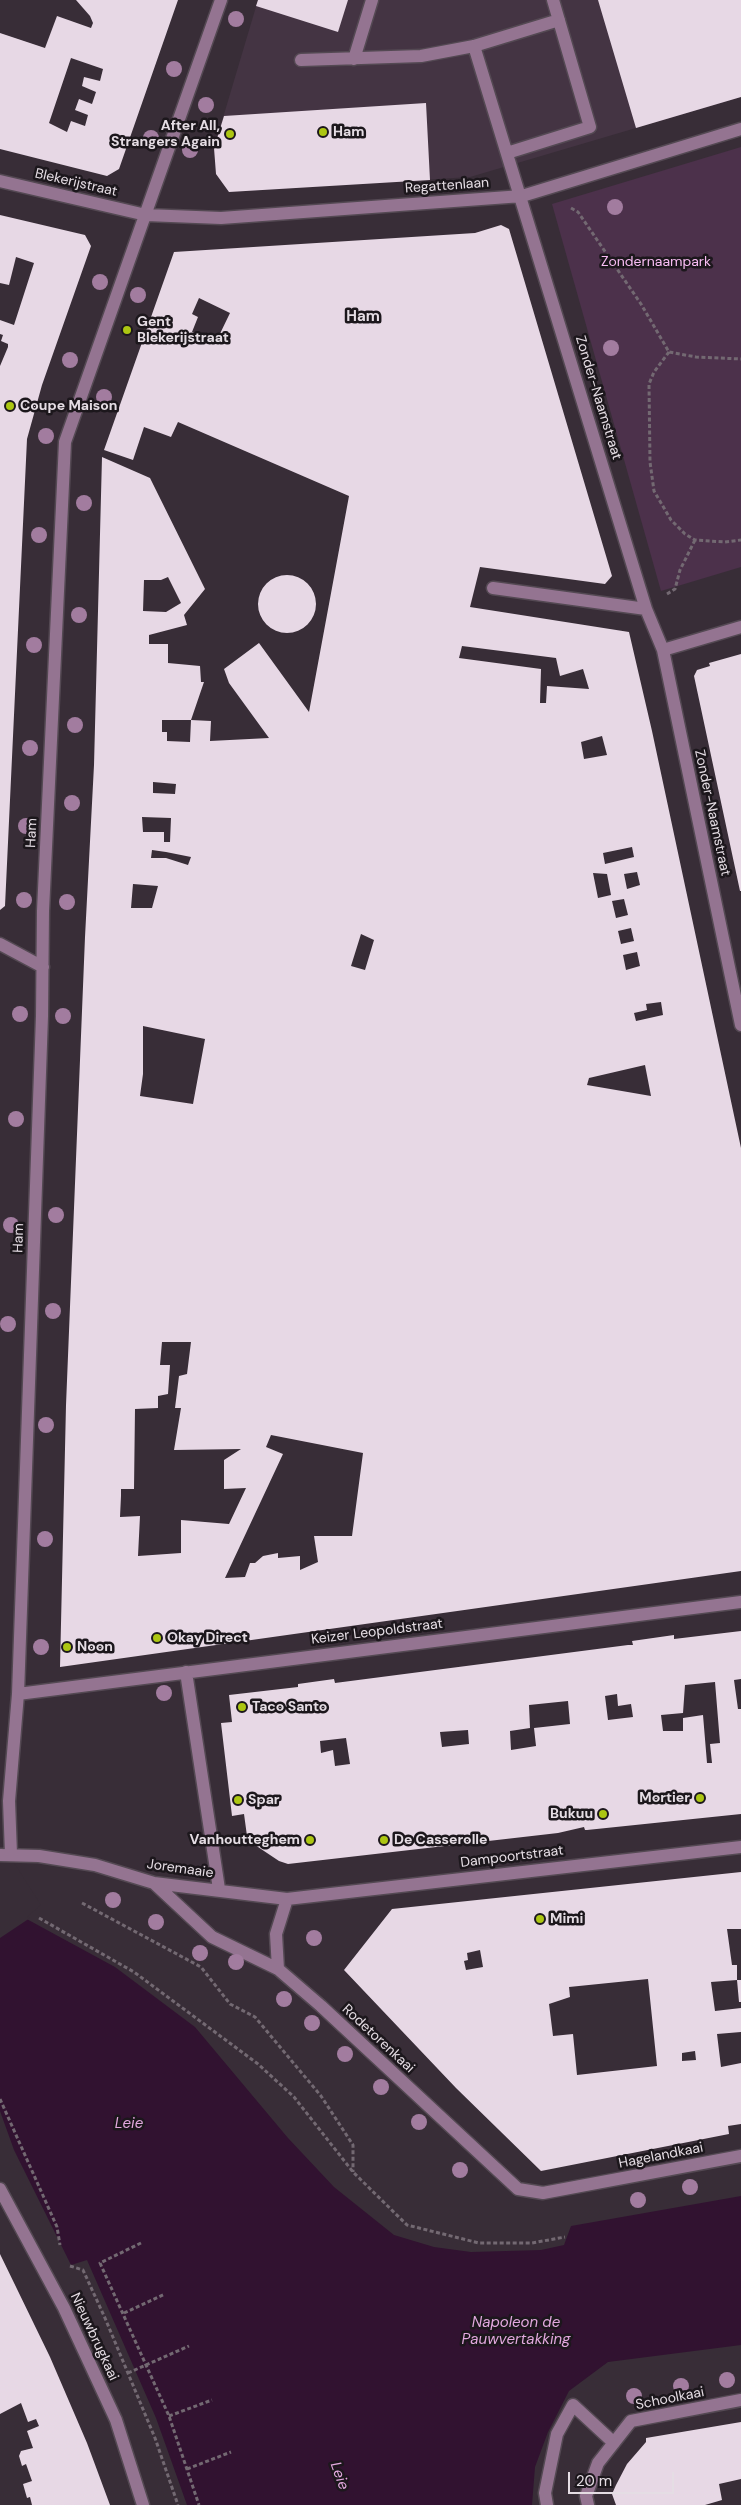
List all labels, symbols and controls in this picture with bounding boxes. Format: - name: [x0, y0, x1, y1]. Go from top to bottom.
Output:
- place label: After All, Strangers Again: [111, 118, 220, 150]
- place label: Ham: [333, 124, 364, 140]
- marker: Ham: [317, 126, 329, 138]
- marker: After All, Strangers Again: [224, 128, 236, 140]
- street label: Blekerijstraat: [33, 165, 119, 201]
- street label: Regattenlaan: [404, 175, 490, 197]
- park label: Zondernaampark: [601, 254, 711, 270]
- district label: Ham: [346, 308, 380, 326]
- place label: Gent Blekerijstraat: [137, 314, 229, 347]
- marker: Gent Blekerijstraat: [121, 324, 133, 336]
- street label: Zonder-Naamstraat: [571, 334, 625, 462]
- place label: Coupe Maison: [20, 398, 117, 414]
- marker: Coupe Maison: [4, 400, 16, 412]
- street label: Zonder-Naamstraat: [690, 748, 734, 878]
- street label: Ham: [23, 818, 41, 848]
- street label: Ham: [10, 1223, 28, 1253]
- street label: Keizer Leopoldstraat: [310, 1616, 444, 1648]
- place label: Okay Direct: [167, 1630, 248, 1646]
- marker: Okay Direct: [151, 1632, 163, 1644]
- place label: Noon: [77, 1639, 113, 1655]
- marker: Noon: [61, 1641, 73, 1653]
- place label: Taco Santo: [252, 1699, 327, 1715]
- marker: Taco Santo: [236, 1701, 248, 1713]
- place label: Mortier: [639, 1790, 690, 1806]
- place label: Spar: [248, 1792, 280, 1808]
- marker: Mortier: [694, 1792, 706, 1804]
- marker: Spar: [232, 1794, 244, 1806]
- place label: Bukuu: [550, 1806, 593, 1822]
- marker: Bukuu: [597, 1808, 609, 1820]
- place label: Vanhoutteghem: [190, 1832, 300, 1848]
- place label: De Casserolle: [394, 1832, 488, 1848]
- marker: Vanhoutteghem: [304, 1834, 316, 1846]
- marker: De Casserolle: [378, 1834, 390, 1846]
- street label: Dampoortstraat: [460, 1842, 564, 1872]
- street label: Joremaaie: [146, 1856, 214, 1882]
- place label: Mimi: [550, 1911, 583, 1927]
- marker: Mimi: [534, 1913, 546, 1925]
- street label: Rodetorenkaai: [338, 2001, 418, 2077]
- water label: Leie: [115, 2115, 143, 2133]
- street label: Hagelandkaai: [617, 2140, 705, 2172]
- street label: Nieuwbrugkaai: [66, 2290, 122, 2384]
- water label: Napoleon de Pauwvertakking: [461, 2314, 571, 2349]
- street label: Schoolkaai: [634, 2384, 706, 2414]
- water label: Leie: [326, 2460, 352, 2492]
- scale bar: [571, 2462, 677, 2494]
- text: 20 m: [576, 2471, 612, 2491]

